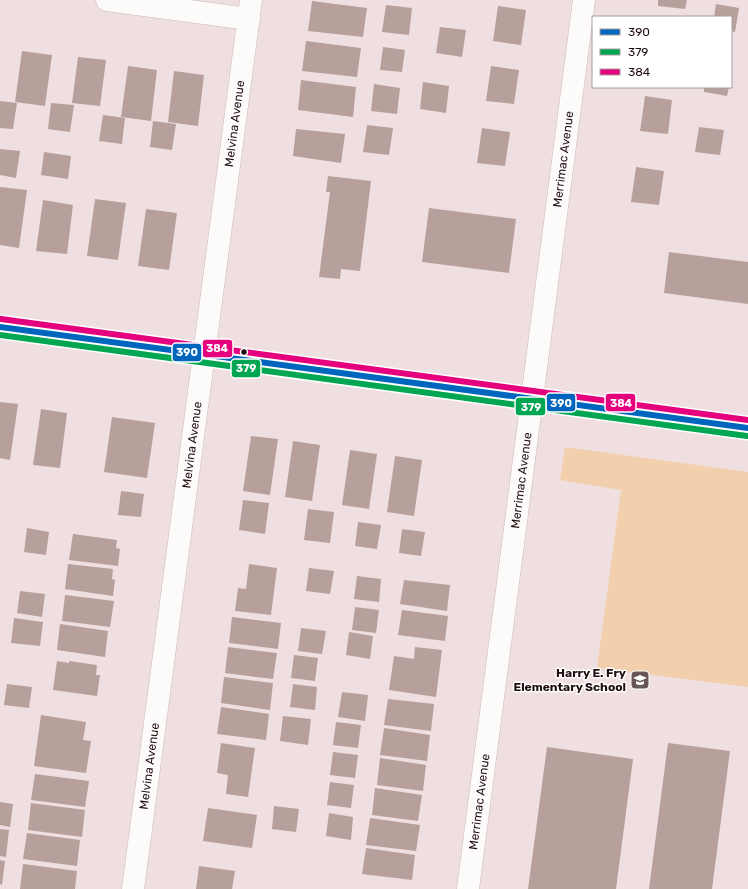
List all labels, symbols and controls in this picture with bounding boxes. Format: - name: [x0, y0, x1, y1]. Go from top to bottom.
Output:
- legend: [592, 16, 732, 88]
- text: 390: [628, 25, 650, 39]
- text: 379: [628, 45, 648, 59]
- text: 384: [628, 65, 651, 79]
- street label: Melvina Avenue: [222, 79, 247, 168]
- street label: Merrimac Avenue: [550, 110, 576, 208]
- line badge: 384: [202, 339, 233, 358]
- text: 384: [206, 342, 229, 355]
- line badge: 390: [172, 343, 202, 362]
- text: 390: [176, 346, 198, 359]
- unlabelled marker: [239, 347, 249, 357]
- line badge: 379: [231, 359, 261, 378]
- text: 379: [236, 362, 256, 375]
- line badge: 390: [546, 393, 576, 412]
- line badge: 384: [605, 393, 636, 412]
- line badge: 379: [515, 397, 546, 416]
- text: 390: [550, 397, 572, 410]
- text: 384: [610, 397, 633, 410]
- street label: Melvina Avenue: [179, 400, 205, 489]
- text: 379: [521, 401, 541, 414]
- street label: Merrimac Avenue: [508, 431, 535, 529]
- place label: Harry E. Fry Elementary School: [514, 666, 626, 694]
- school or university icon: Harry E. Fry Elementary School: [629, 669, 651, 691]
- street label: Melvina Avenue: [137, 722, 162, 810]
- street label: Merrimac Avenue: [466, 753, 493, 851]

